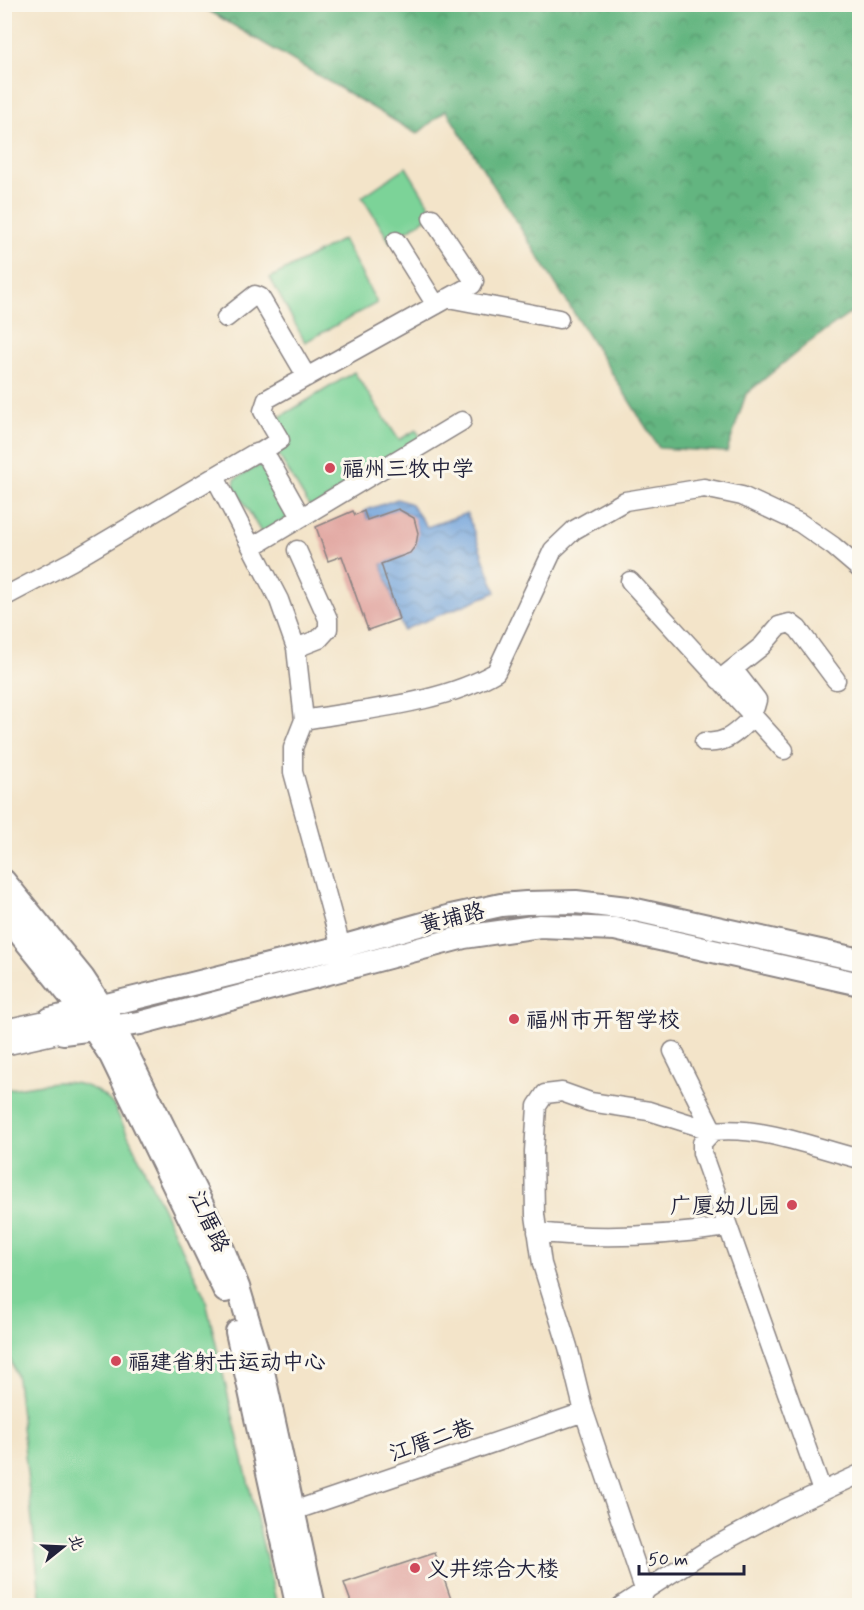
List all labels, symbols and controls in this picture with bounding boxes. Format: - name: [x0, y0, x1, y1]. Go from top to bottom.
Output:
- place label: 福州三牧中学: [342, 456, 474, 484]
- marker: 福州三牧中学: [323, 461, 337, 475]
- street label: 黄埔路: [417, 897, 488, 941]
- place label: 福州市开智学校: [526, 1007, 680, 1035]
- marker: 福州市开智学校: [507, 1012, 521, 1026]
- street label: 江厝路: [182, 1186, 235, 1258]
- place label: 广厦幼儿园: [670, 1193, 780, 1221]
- marker: 广厦幼儿园: [785, 1198, 799, 1212]
- place label: 福建省射击运动中心: [128, 1349, 326, 1377]
- marker: 福建省射击运动中心: [109, 1354, 123, 1368]
- street label: 江厝二巷: [385, 1413, 478, 1468]
- north arrow: [33, 1517, 93, 1577]
- text: 北: [63, 1532, 88, 1554]
- scale bar: [639, 1538, 744, 1576]
- text: 50 m: [648, 1548, 688, 1572]
- place label: 义井综合大楼: [427, 1556, 559, 1584]
- marker: 义井综合大楼: [408, 1561, 422, 1575]

